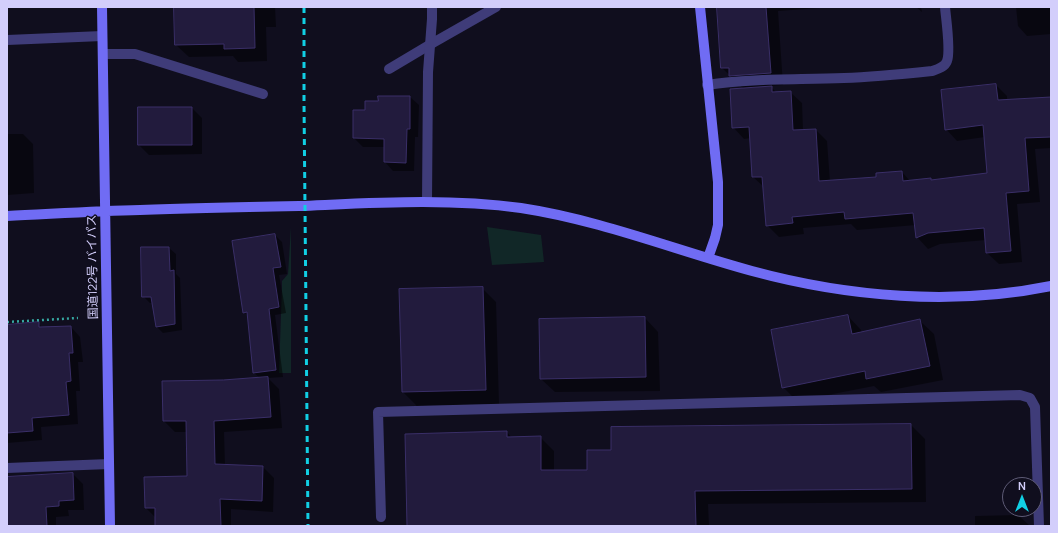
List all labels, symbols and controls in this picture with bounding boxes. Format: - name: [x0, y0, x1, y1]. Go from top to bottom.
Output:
- street label: 国道122号 バイパス: [85, 215, 101, 319]
- north arrow: [1002, 477, 1042, 517]
- text: N: [1018, 478, 1026, 493]

